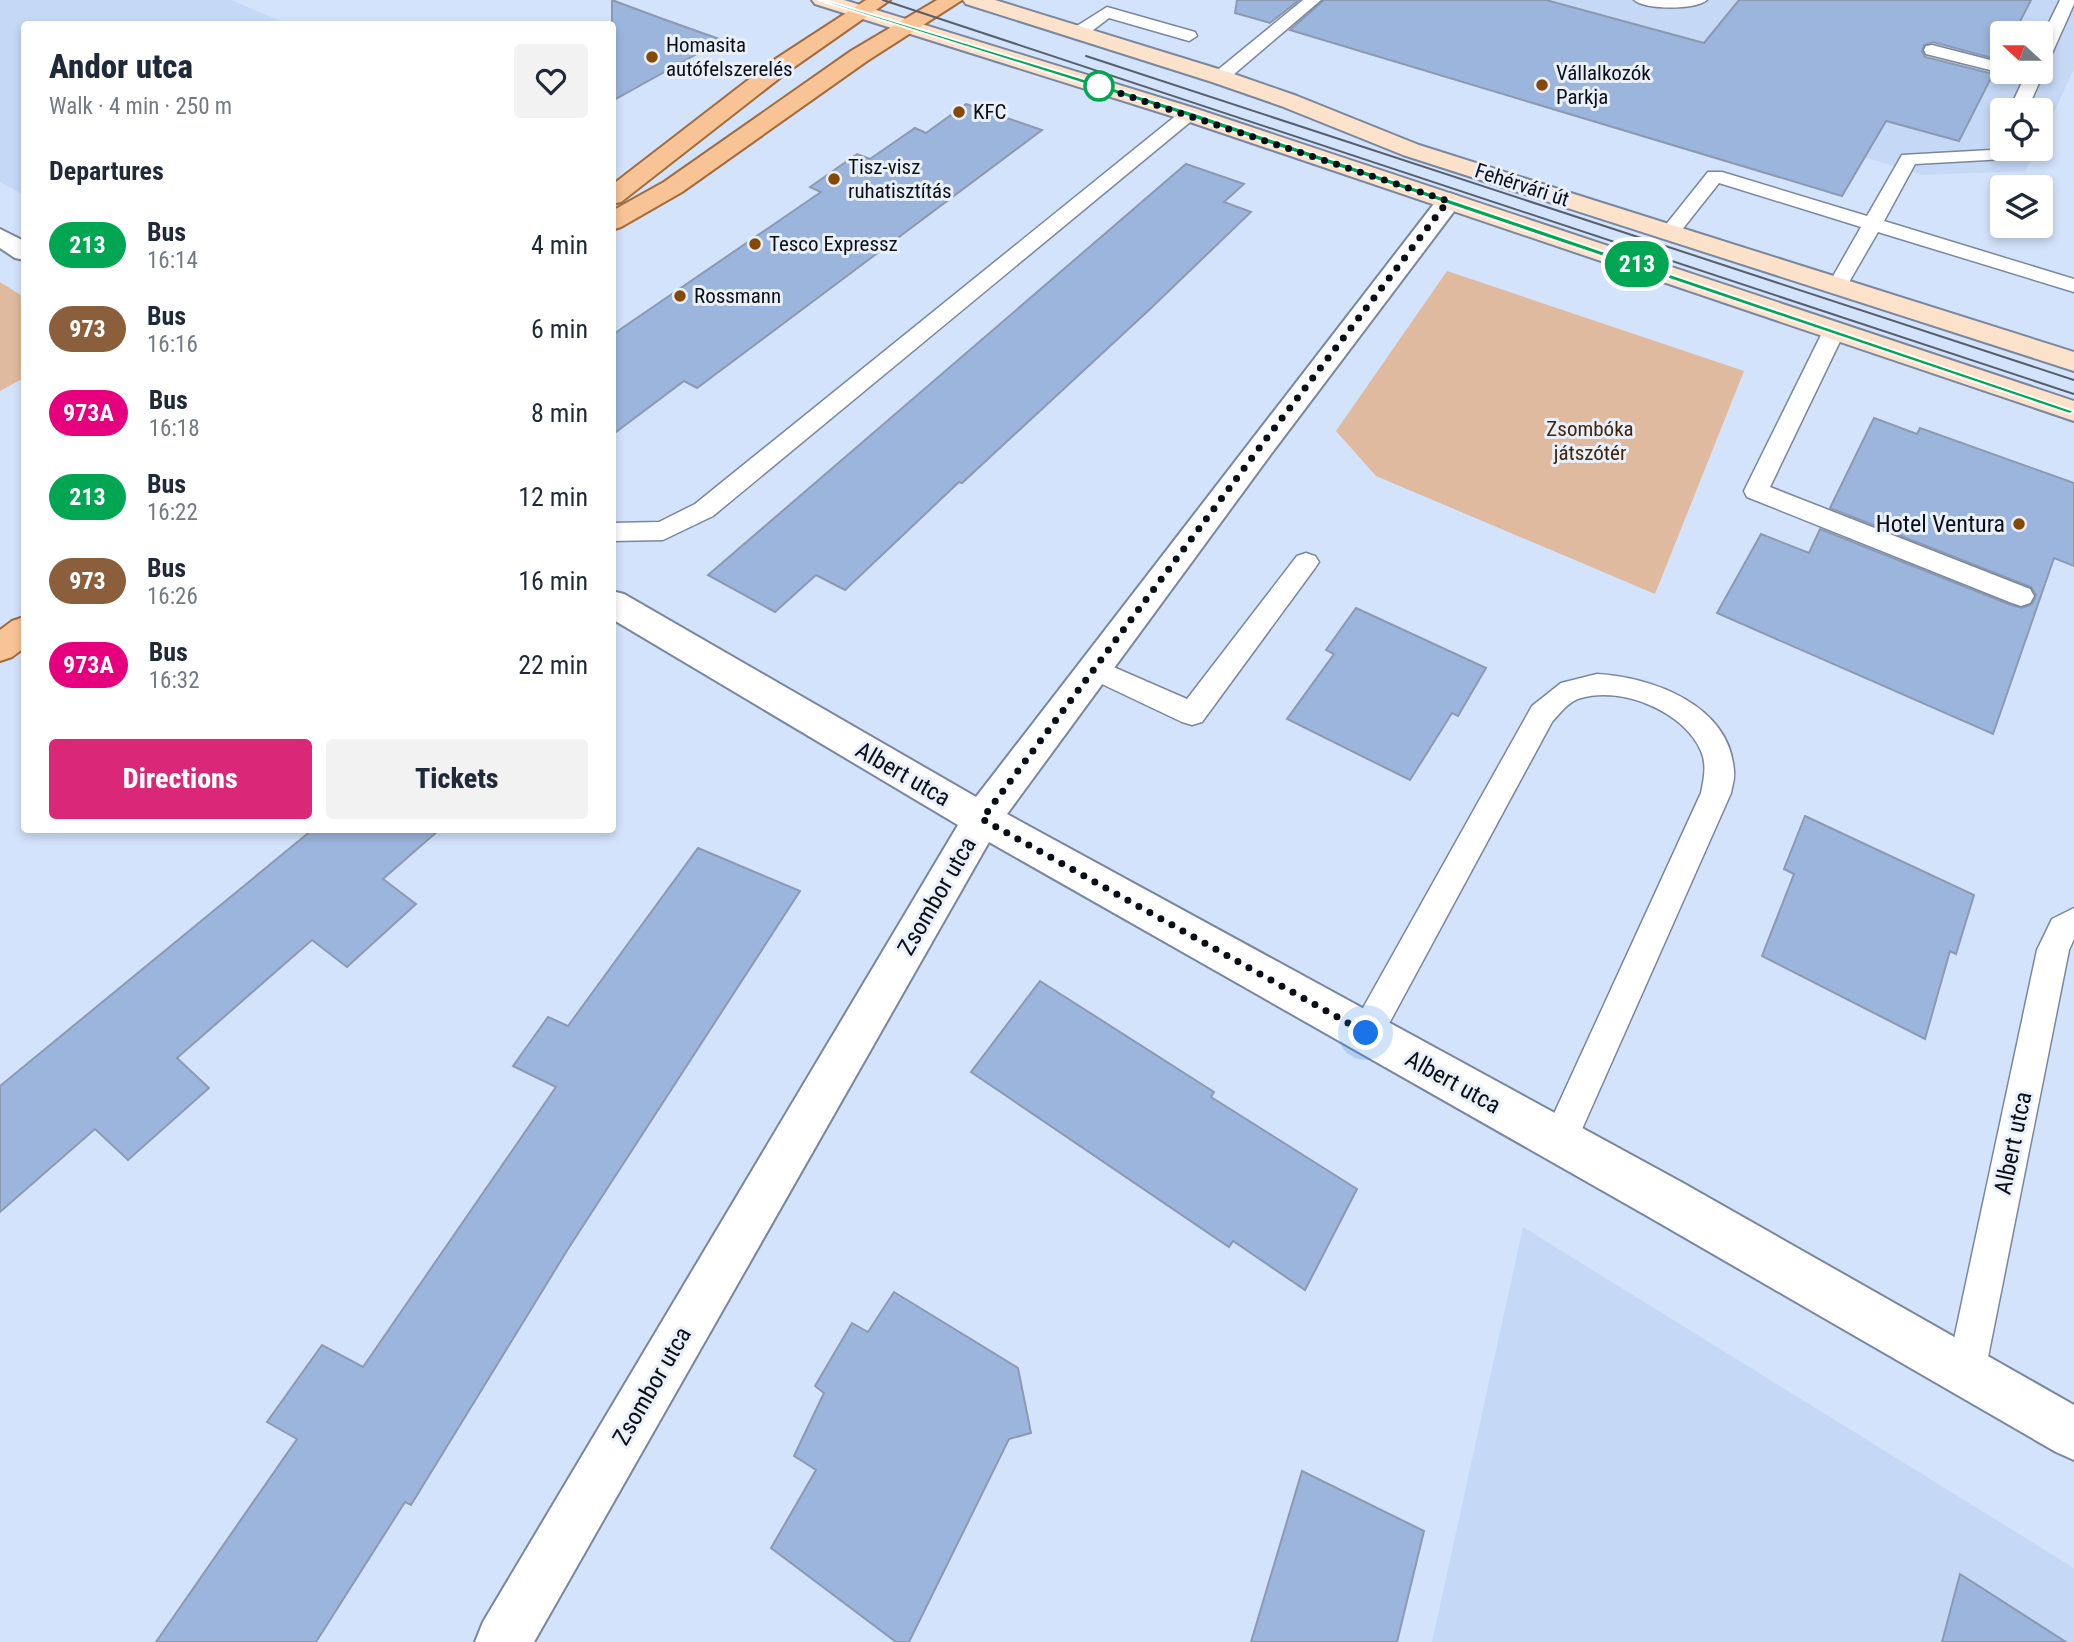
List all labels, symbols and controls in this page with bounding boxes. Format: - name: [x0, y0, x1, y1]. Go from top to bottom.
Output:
- north arrow: [1990, 21, 2053, 84]
- map controls: [1990, 21, 2053, 238]
- place label: Homasita autófelszerelés: [666, 33, 793, 81]
- button: heart: [514, 44, 588, 118]
- text: Andor utca: [49, 47, 193, 86]
- marker: Homasita autófelszerelés: [644, 49, 660, 65]
- place label: Vállalkozók Parkja: [1556, 61, 1651, 109]
- unlabelled marker: [1084, 71, 1114, 101]
- marker: Vállalkozók Parkja: [1534, 77, 1550, 93]
- text: Walk · 4 min · 250 m: [49, 93, 232, 120]
- button: locate: [1990, 98, 2053, 161]
- place label: KFC: [973, 100, 1006, 124]
- marker: KFC: [951, 104, 967, 120]
- place label: Tisz-visz ruhatisztítás: [848, 155, 952, 203]
- text: Departures: [49, 156, 164, 186]
- street label: Fehérvári út: [1472, 159, 1572, 211]
- marker: Tisz-visz ruhatisztítás: [826, 171, 842, 187]
- button: layers: [1990, 175, 2053, 238]
- text: Bus: [147, 217, 186, 247]
- text: 4 min: [531, 230, 588, 260]
- text: 213: [69, 231, 106, 259]
- place label: Tesco Expressz: [769, 232, 898, 256]
- marker: Tesco Expressz: [747, 236, 763, 252]
- line badge: 213: [1597, 241, 1677, 287]
- text: 16:14: [147, 247, 198, 274]
- text: 213: [1619, 250, 1655, 278]
- place label: Rossmann: [694, 284, 781, 308]
- marker: Rossmann: [672, 288, 688, 304]
- text: Bus: [147, 301, 186, 331]
- text: 6 min: [531, 314, 588, 344]
- text: 973: [69, 315, 106, 343]
- text: 16:16: [147, 331, 198, 358]
- text: Bus: [149, 385, 188, 415]
- text: 8 min: [531, 398, 588, 428]
- text: 973A: [63, 399, 114, 427]
- text: 16:18: [149, 415, 200, 442]
- park label: Zsombóka játszótér: [1546, 417, 1634, 465]
- text: Bus: [147, 469, 186, 499]
- text: 12 min: [518, 482, 588, 512]
- text: 213: [69, 483, 106, 511]
- text: 16:22: [147, 499, 198, 526]
- place label: Hotel Ventura: [1876, 510, 2005, 538]
- marker: Hotel Ventura: [2011, 516, 2027, 532]
- text: Bus: [147, 553, 186, 583]
- text: 16 min: [518, 566, 588, 596]
- text: 973: [69, 567, 106, 595]
- text: 16:26: [147, 583, 198, 610]
- text: Bus: [149, 637, 188, 667]
- text: 22 min: [518, 650, 588, 680]
- text: 973A: [63, 651, 114, 679]
- text: 16:32: [149, 667, 200, 694]
- street label: Albert utca: [851, 736, 955, 812]
- button: Directions: [49, 739, 312, 819]
- button: Tickets: [326, 739, 588, 819]
- street label: Zsombor utca: [892, 832, 982, 960]
- your location: [1348, 1015, 1383, 1050]
- street label: Albert utca: [1401, 1044, 1505, 1120]
- street label: Albert utca: [1988, 1089, 2038, 1197]
- street label: Zsombor utca: [607, 1322, 697, 1450]

